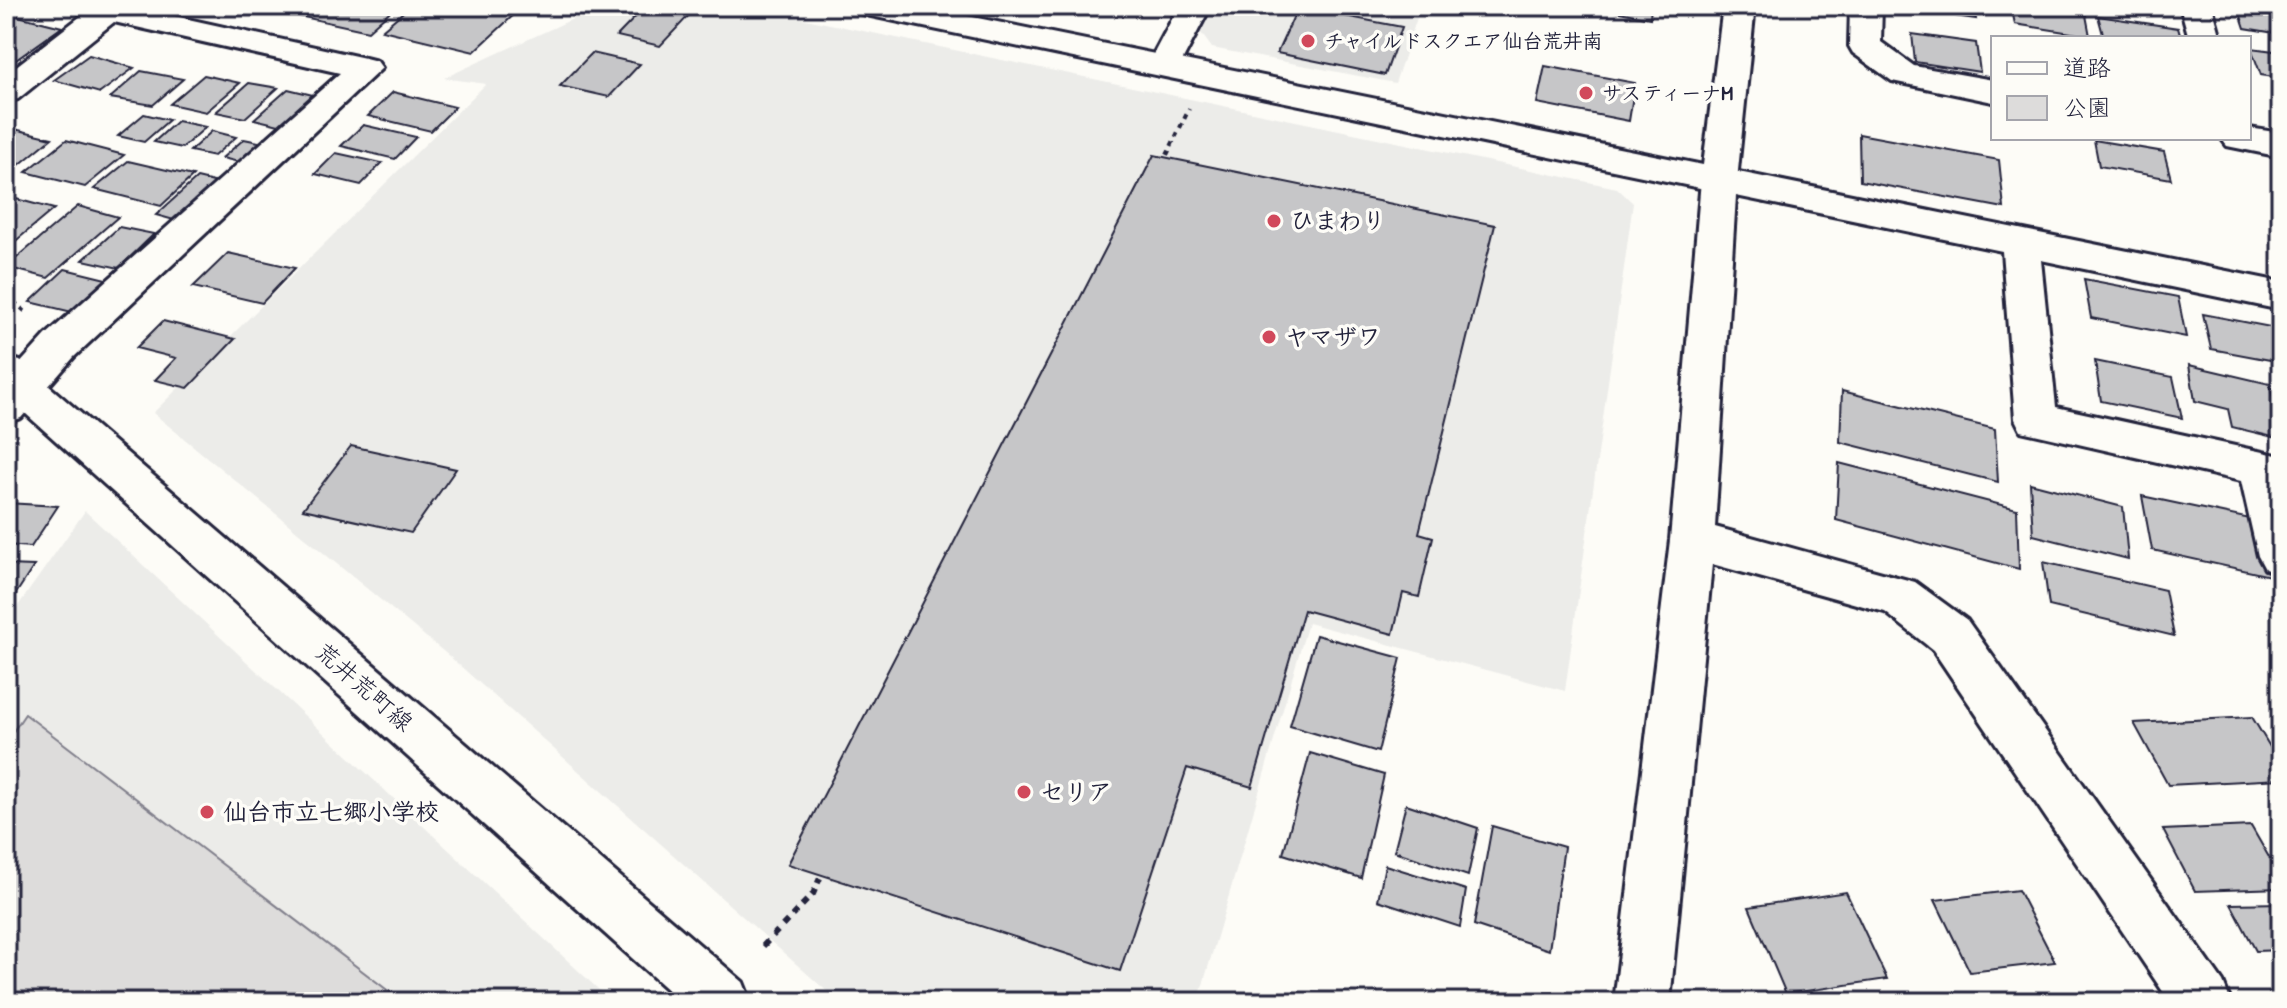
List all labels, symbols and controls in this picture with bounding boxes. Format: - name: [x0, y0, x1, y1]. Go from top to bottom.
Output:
- place label: チャイルドスクエア仙台荒井南: [1324, 27, 1602, 54]
- marker: チャイルドスクエア仙台荒井南: [1299, 32, 1317, 50]
- legend: [1991, 36, 2251, 140]
- text: 道路: [2063, 51, 2111, 83]
- place label: サスティーナM: [1602, 79, 1733, 106]
- marker: サスティーナM: [1577, 84, 1595, 102]
- text: 公園: [2063, 91, 2111, 123]
- place label: ひまわり: [1290, 204, 1386, 236]
- marker: ひまわり: [1265, 212, 1283, 230]
- place label: ヤマザワ: [1285, 320, 1381, 352]
- marker: ヤマザワ: [1260, 328, 1278, 346]
- street label: 荒井荒町線: [309, 635, 420, 738]
- place label: セリア: [1040, 775, 1112, 807]
- marker: セリア: [1015, 783, 1033, 801]
- place label: 仙台市立七郷小学校: [223, 795, 439, 827]
- marker: 仙台市立七郷小学校: [198, 803, 216, 821]

